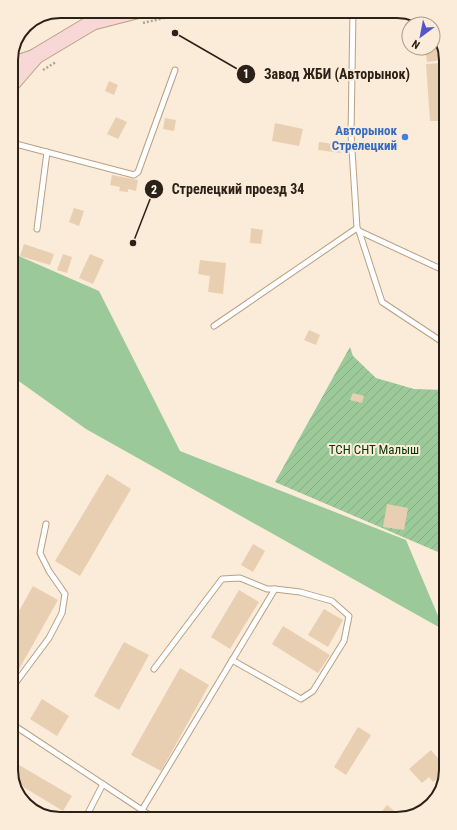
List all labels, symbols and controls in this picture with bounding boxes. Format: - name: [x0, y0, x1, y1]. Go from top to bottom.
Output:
- north arrow: [401, 16, 441, 56]
- text: N: [409, 37, 422, 51]
- callout: Завод ЖБИ (Авторынок): [236, 61, 418, 87]
- text: Завод ЖБИ (Авторынок): [264, 66, 410, 83]
- text: 1: [243, 67, 249, 81]
- place label: Авторынок Стрелецкий: [332, 123, 397, 153]
- marker: Авторынок Стрелецкий: [400, 132, 410, 142]
- callout: Стрелецкий проезд 34: [144, 176, 312, 202]
- text: Стрелецкий проезд 34: [172, 181, 304, 197]
- text: 2: [151, 183, 157, 197]
- park label: ТСН СНТ Малыш: [329, 442, 419, 457]

